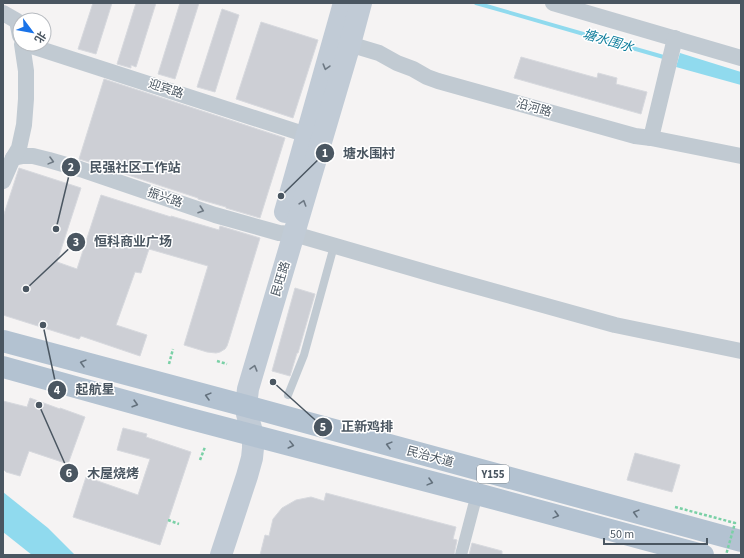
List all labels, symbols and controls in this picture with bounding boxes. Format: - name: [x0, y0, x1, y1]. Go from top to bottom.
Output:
- north arrow: [12, 12, 52, 52]
- water label: 塘水围水: [581, 25, 636, 57]
- text: 北: [31, 28, 49, 46]
- one-way arrow: [322, 64, 331, 71]
- street label: 迎宾路: [146, 75, 186, 103]
- street label: 沿河路: [514, 95, 554, 121]
- callout: 塘水围村: [315, 141, 403, 166]
- text: 1: [322, 145, 328, 162]
- text: 塘水围村: [343, 145, 395, 163]
- callout: 民强社区工作站: [61, 155, 188, 180]
- one-way arrow: [48, 156, 55, 165]
- text: 2: [68, 159, 74, 176]
- text: 民强社区工作站: [89, 159, 181, 177]
- street label: 振兴路: [145, 184, 185, 212]
- one-way arrow: [298, 200, 307, 207]
- one-way arrow: [198, 205, 205, 214]
- callout: 恒科商业广场: [66, 229, 180, 254]
- text: 恒科商业广场: [94, 233, 172, 251]
- text: 3: [73, 234, 79, 251]
- street label: 民旺路: [268, 259, 294, 299]
- one-way arrow: [79, 359, 86, 368]
- one-way arrow: [249, 365, 258, 372]
- callout: 起航星: [47, 377, 122, 402]
- text: 起航星: [75, 381, 115, 399]
- text: 4: [54, 382, 61, 399]
- one-way arrow: [205, 392, 212, 401]
- one-way arrow: [131, 399, 138, 408]
- callout: 正新鸡排: [313, 414, 401, 439]
- text: 正新鸡排: [341, 418, 393, 436]
- text: 5: [320, 419, 326, 436]
- one-way arrow: [287, 440, 294, 449]
- one-way arrow: [386, 441, 393, 450]
- street label: 民治大道: [405, 443, 455, 471]
- callout: 木屋烧烤: [59, 461, 147, 486]
- text: 6: [66, 465, 72, 482]
- text: 木屋烧烤: [87, 465, 139, 483]
- road number: Y155: [477, 465, 509, 483]
- one-way arrow: [427, 477, 433, 485]
- one-way arrow: [633, 509, 639, 517]
- one-way arrow: [552, 510, 559, 519]
- scale bar: [604, 520, 707, 546]
- text: 50 m: [610, 526, 634, 543]

